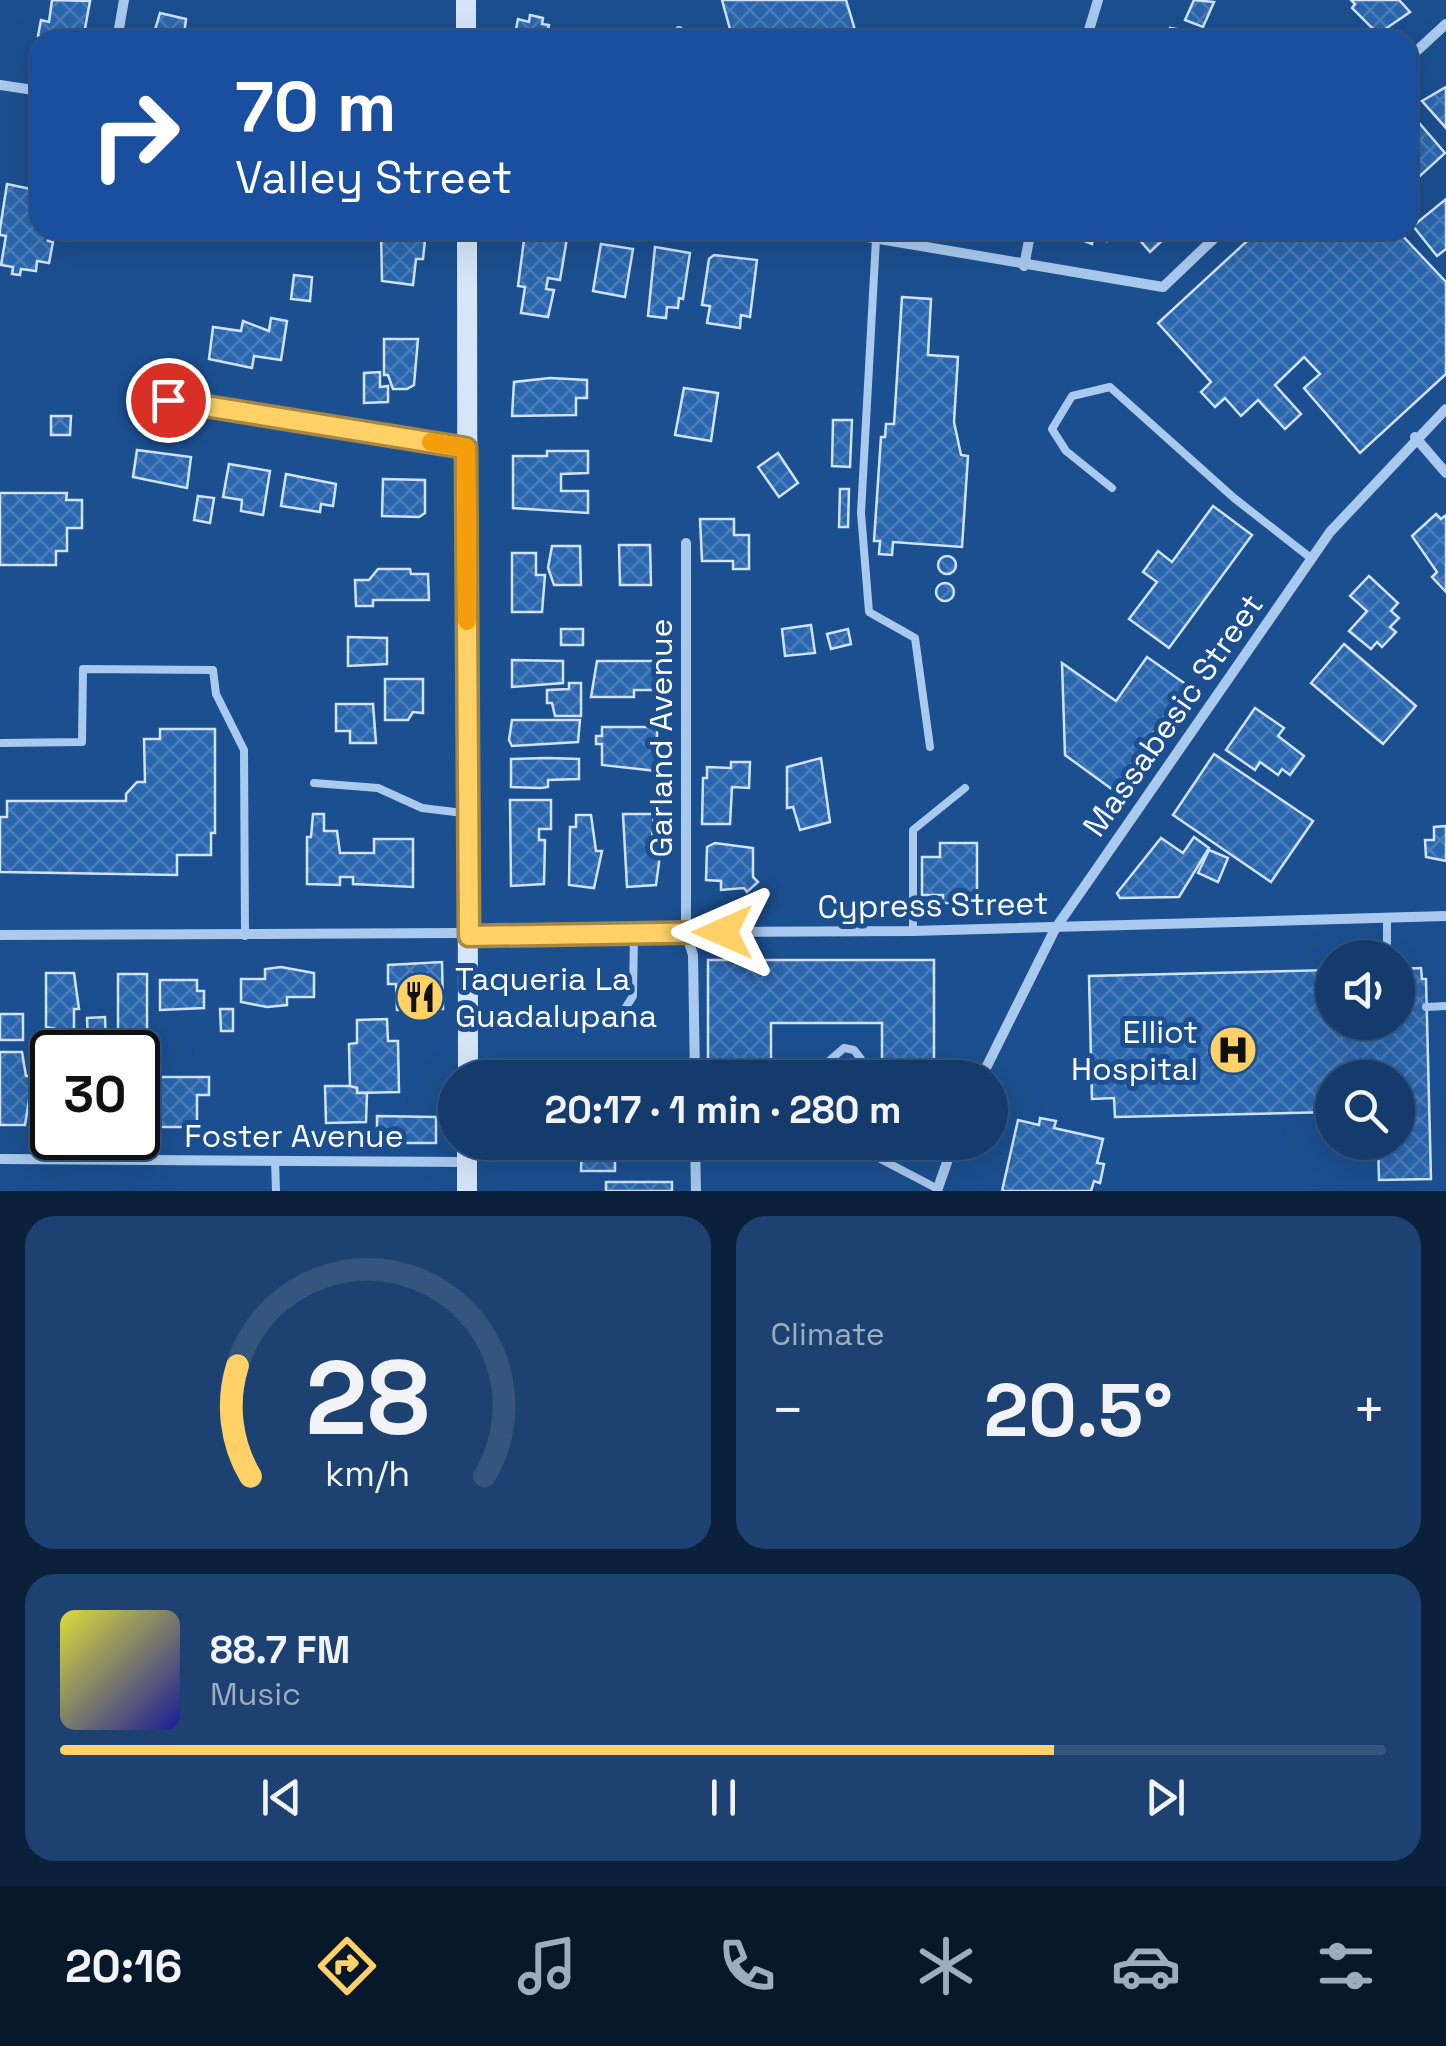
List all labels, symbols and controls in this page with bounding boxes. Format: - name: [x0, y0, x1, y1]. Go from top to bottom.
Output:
- text: 70 m: [235, 62, 396, 151]
- icon: right: [70, 70, 200, 200]
- text: Valley Street: [235, 149, 512, 206]
- pin: [126, 358, 211, 443]
- icon: arrive: [141, 373, 196, 428]
- street label: Massabesic Street: [1074, 586, 1272, 844]
- street label: Garland Avenue: [641, 619, 681, 857]
- position arrow: [671, 880, 775, 984]
- street label: Cypress Street: [817, 883, 1049, 927]
- map controls: [1315, 940, 1415, 1160]
- button: sound: [1315, 940, 1415, 1040]
- place label: Taqueria La Guadalupana: [455, 959, 657, 1036]
- restaurant icon: Taqueria La Guadalupana: [394, 971, 446, 1023]
- place label: Elliot Hospital: [1071, 1012, 1198, 1089]
- hospital icon: Elliot Hospital: [1207, 1024, 1259, 1076]
- speed limit sign: 30: [30, 1030, 160, 1160]
- button: search: [1315, 1060, 1415, 1160]
- text: 20:17 · 1 min · 280 m: [545, 1086, 901, 1134]
- street label: Foster Avenue: [184, 1116, 404, 1156]
- text: Climate: [771, 1314, 885, 1354]
- text: 28: [306, 1332, 430, 1464]
- text: 20.5°: [984, 1362, 1173, 1458]
- text: −: [771, 1375, 805, 1445]
- text: +: [1352, 1375, 1386, 1445]
- text: km/h: [325, 1451, 410, 1496]
- text: 88.7 FM: [210, 1626, 350, 1674]
- text: Music: [210, 1674, 301, 1714]
- icon: previous: [254, 1770, 309, 1825]
- icon: pause: [696, 1770, 751, 1825]
- icon: next: [1138, 1770, 1193, 1825]
- icon: directions: [312, 1931, 382, 2001]
- icon: music: [512, 1931, 582, 2001]
- icon: phone: [712, 1931, 782, 2001]
- icon: climate: [911, 1931, 981, 2001]
- icon: car: [1111, 1931, 1181, 2001]
- icon: filters: [1311, 1931, 1381, 2001]
- text: 20:16: [65, 1938, 182, 1995]

